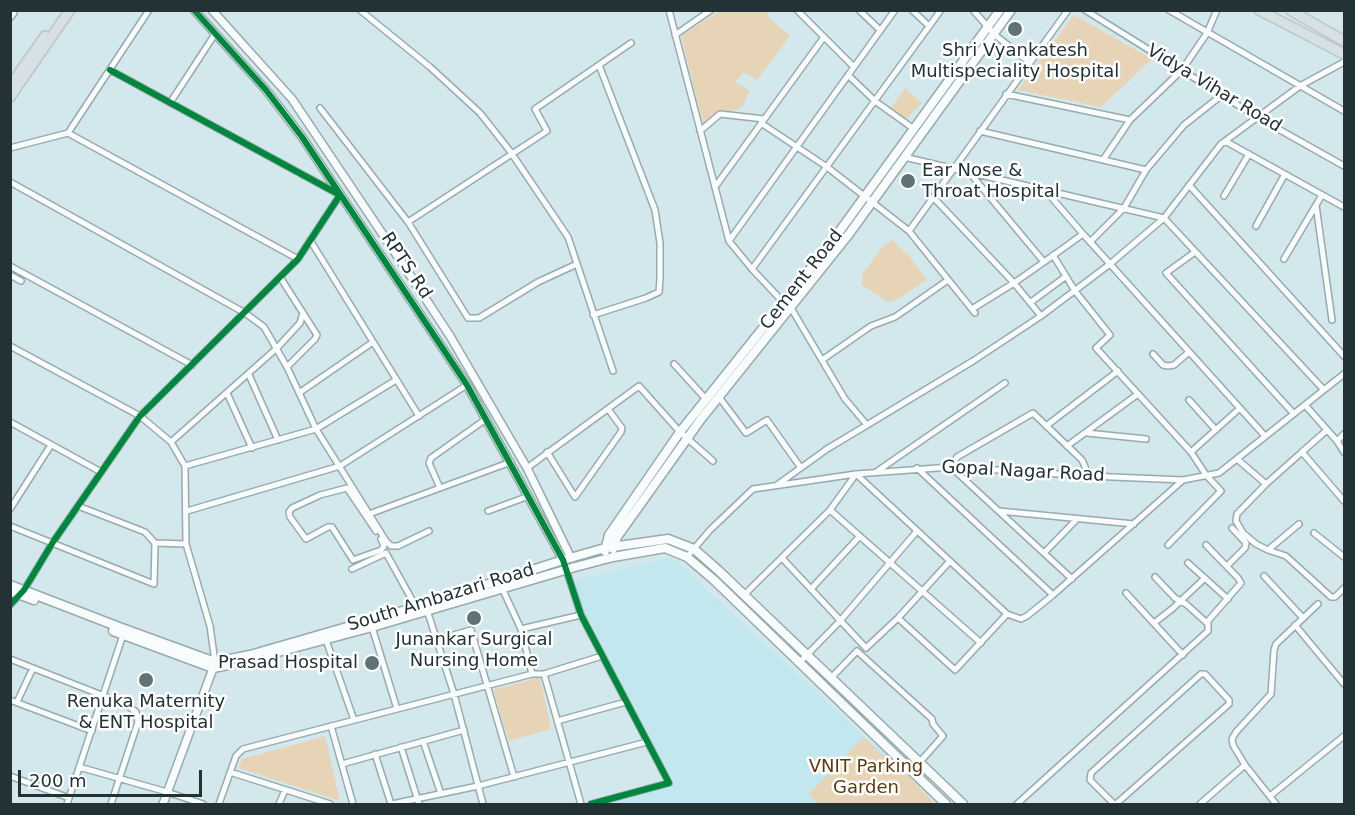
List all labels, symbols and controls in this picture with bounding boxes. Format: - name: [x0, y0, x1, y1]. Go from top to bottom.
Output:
- marker: Shri Vyankatesh Multispeciality Hospital: [1006, 20, 1024, 38]
- place label: Shri Vyankatesh Multispeciality Hospital: [911, 40, 1119, 82]
- street label: Vidya Vihar Road: [1143, 40, 1285, 138]
- place label: Ear Nose & Throat Hospital: [922, 160, 1060, 202]
- marker: Ear Nose & Throat Hospital: [899, 172, 917, 190]
- street label: Cement Road: [756, 225, 848, 335]
- street label: RPTS Rd: [376, 229, 436, 303]
- street label: Gopal Nagar Road: [941, 457, 1105, 487]
- street label: South Ambazari Road: [345, 559, 537, 637]
- marker: Junankar Surgical Nursing Home: [465, 609, 483, 627]
- place label: Junankar Surgical Nursing Home: [395, 629, 553, 672]
- place label: Prasad Hospital: [218, 652, 358, 674]
- marker: Prasad Hospital: [363, 654, 381, 672]
- marker: Renuka Maternity & ENT Hospital: [137, 671, 155, 689]
- place label: Renuka Maternity & ENT Hospital: [67, 691, 225, 734]
- park label: VNIT Parking Garden: [809, 756, 923, 798]
- scale bar: [21, 758, 206, 796]
- text: 200 m: [29, 770, 87, 791]

